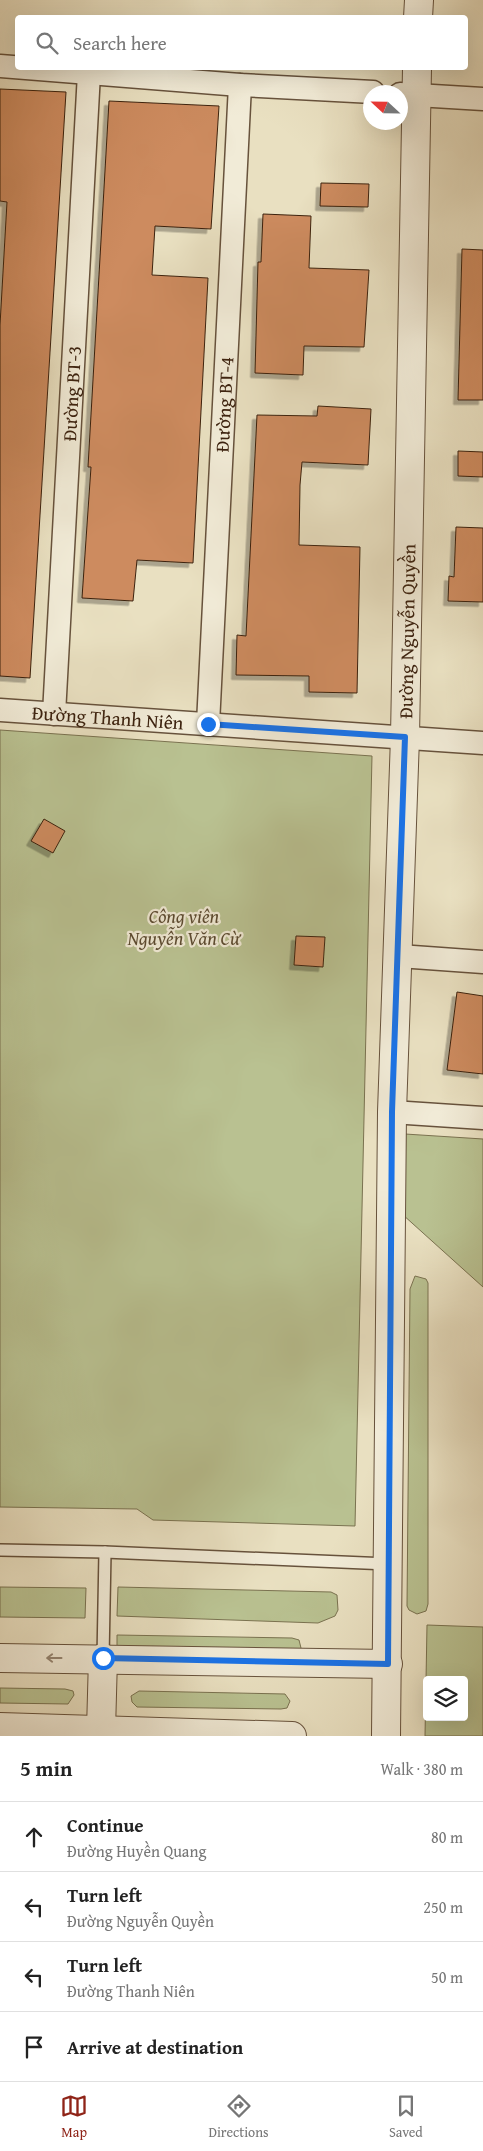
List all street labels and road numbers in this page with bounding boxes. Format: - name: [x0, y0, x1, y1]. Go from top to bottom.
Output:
- street label: Đường BT-3: [55, 345, 88, 442]
- street label: Đường BT-4: [208, 356, 240, 453]
- street label: Đường Nguyễn Quyền: [391, 543, 422, 719]
- street label: Đường Thanh Niên: [31, 698, 185, 737]

